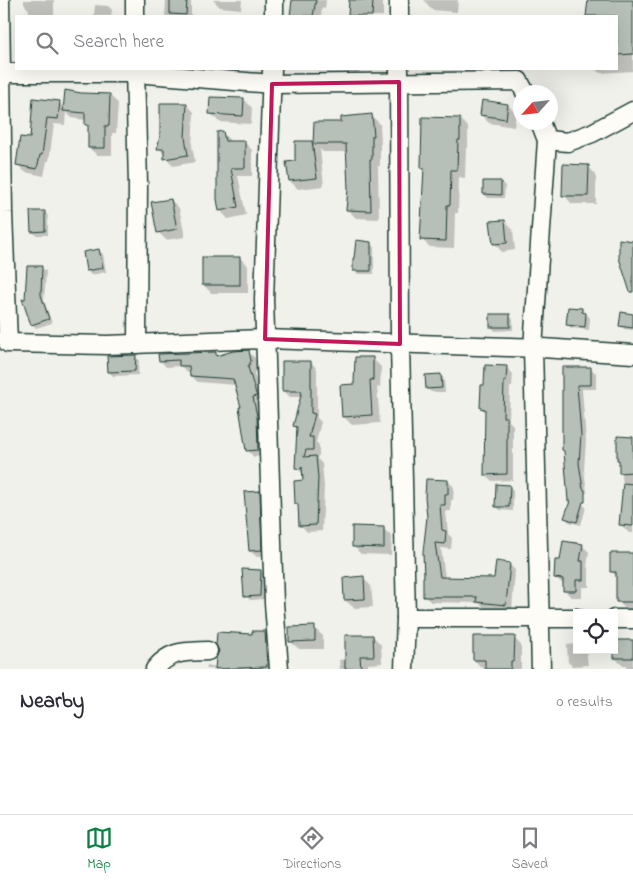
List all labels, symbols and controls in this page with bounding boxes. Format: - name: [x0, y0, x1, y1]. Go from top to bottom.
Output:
- search box: [15, 15, 618, 70]
- icon: search: [33, 29, 61, 57]
- text: Search here: [73, 29, 164, 56]
- north arrow: [513, 85, 558, 130]
- map controls: [573, 609, 618, 654]
- button: locate: [573, 609, 618, 654]
- text: Nearby: [20, 687, 84, 717]
- text: 0 results: [557, 690, 613, 714]
- tab: Map: [85, 824, 113, 875]
- tab: Directions: [283, 824, 341, 875]
- tab: Saved: [511, 824, 548, 875]

